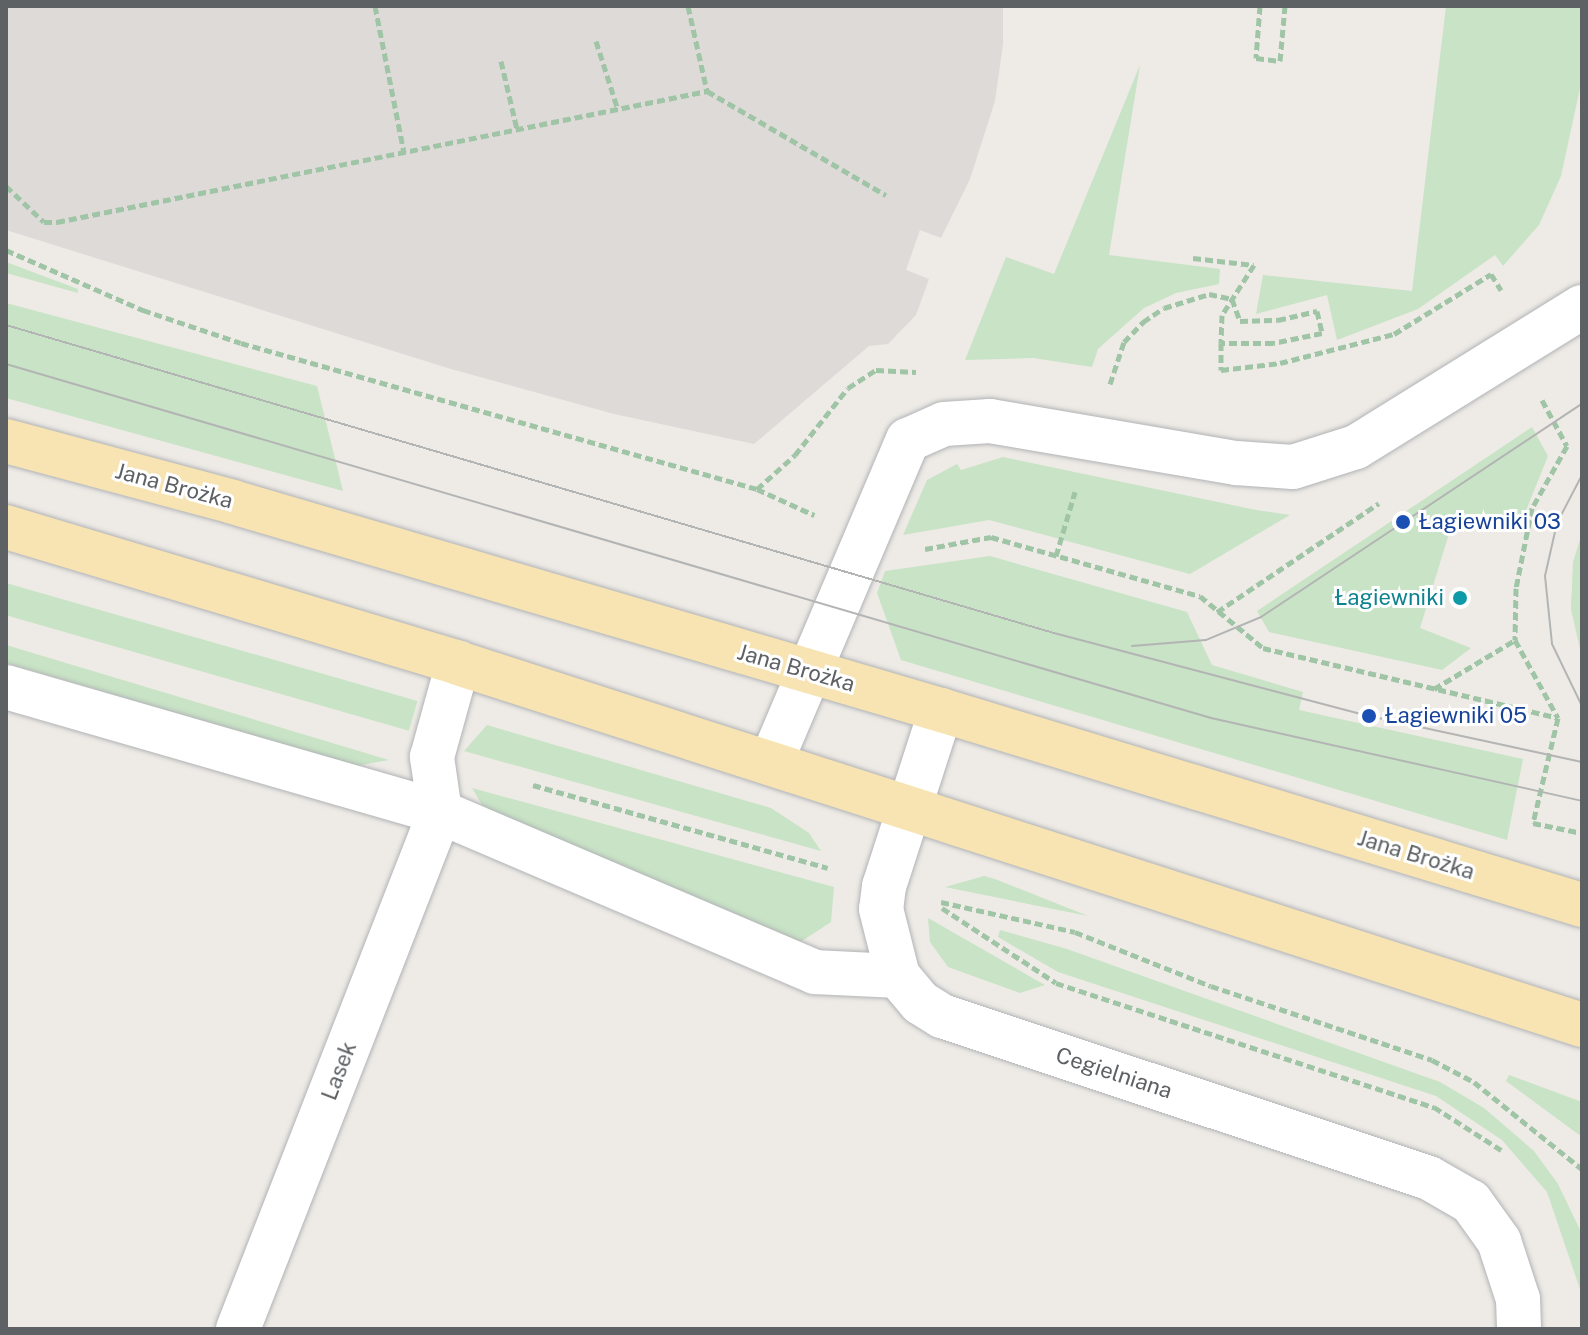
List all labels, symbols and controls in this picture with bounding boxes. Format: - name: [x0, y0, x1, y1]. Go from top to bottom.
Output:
- street label: Jana Brożka: [112, 458, 236, 514]
- place label: Łagiewniki 03: [1419, 509, 1561, 535]
- marker: Łagiewniki 03: [1394, 513, 1412, 531]
- place label: Łagiewniki: [1335, 585, 1444, 611]
- marker: Łagiewniki: [1451, 589, 1469, 607]
- street label: Jana Brożka: [734, 639, 858, 697]
- place label: Łagiewniki 05: [1385, 703, 1527, 729]
- marker: Łagiewniki 05: [1360, 707, 1378, 725]
- street label: Jana Brożka: [1354, 825, 1478, 885]
- street label: Lasek: [316, 1038, 362, 1104]
- street label: Cegielniana: [1052, 1042, 1176, 1104]

